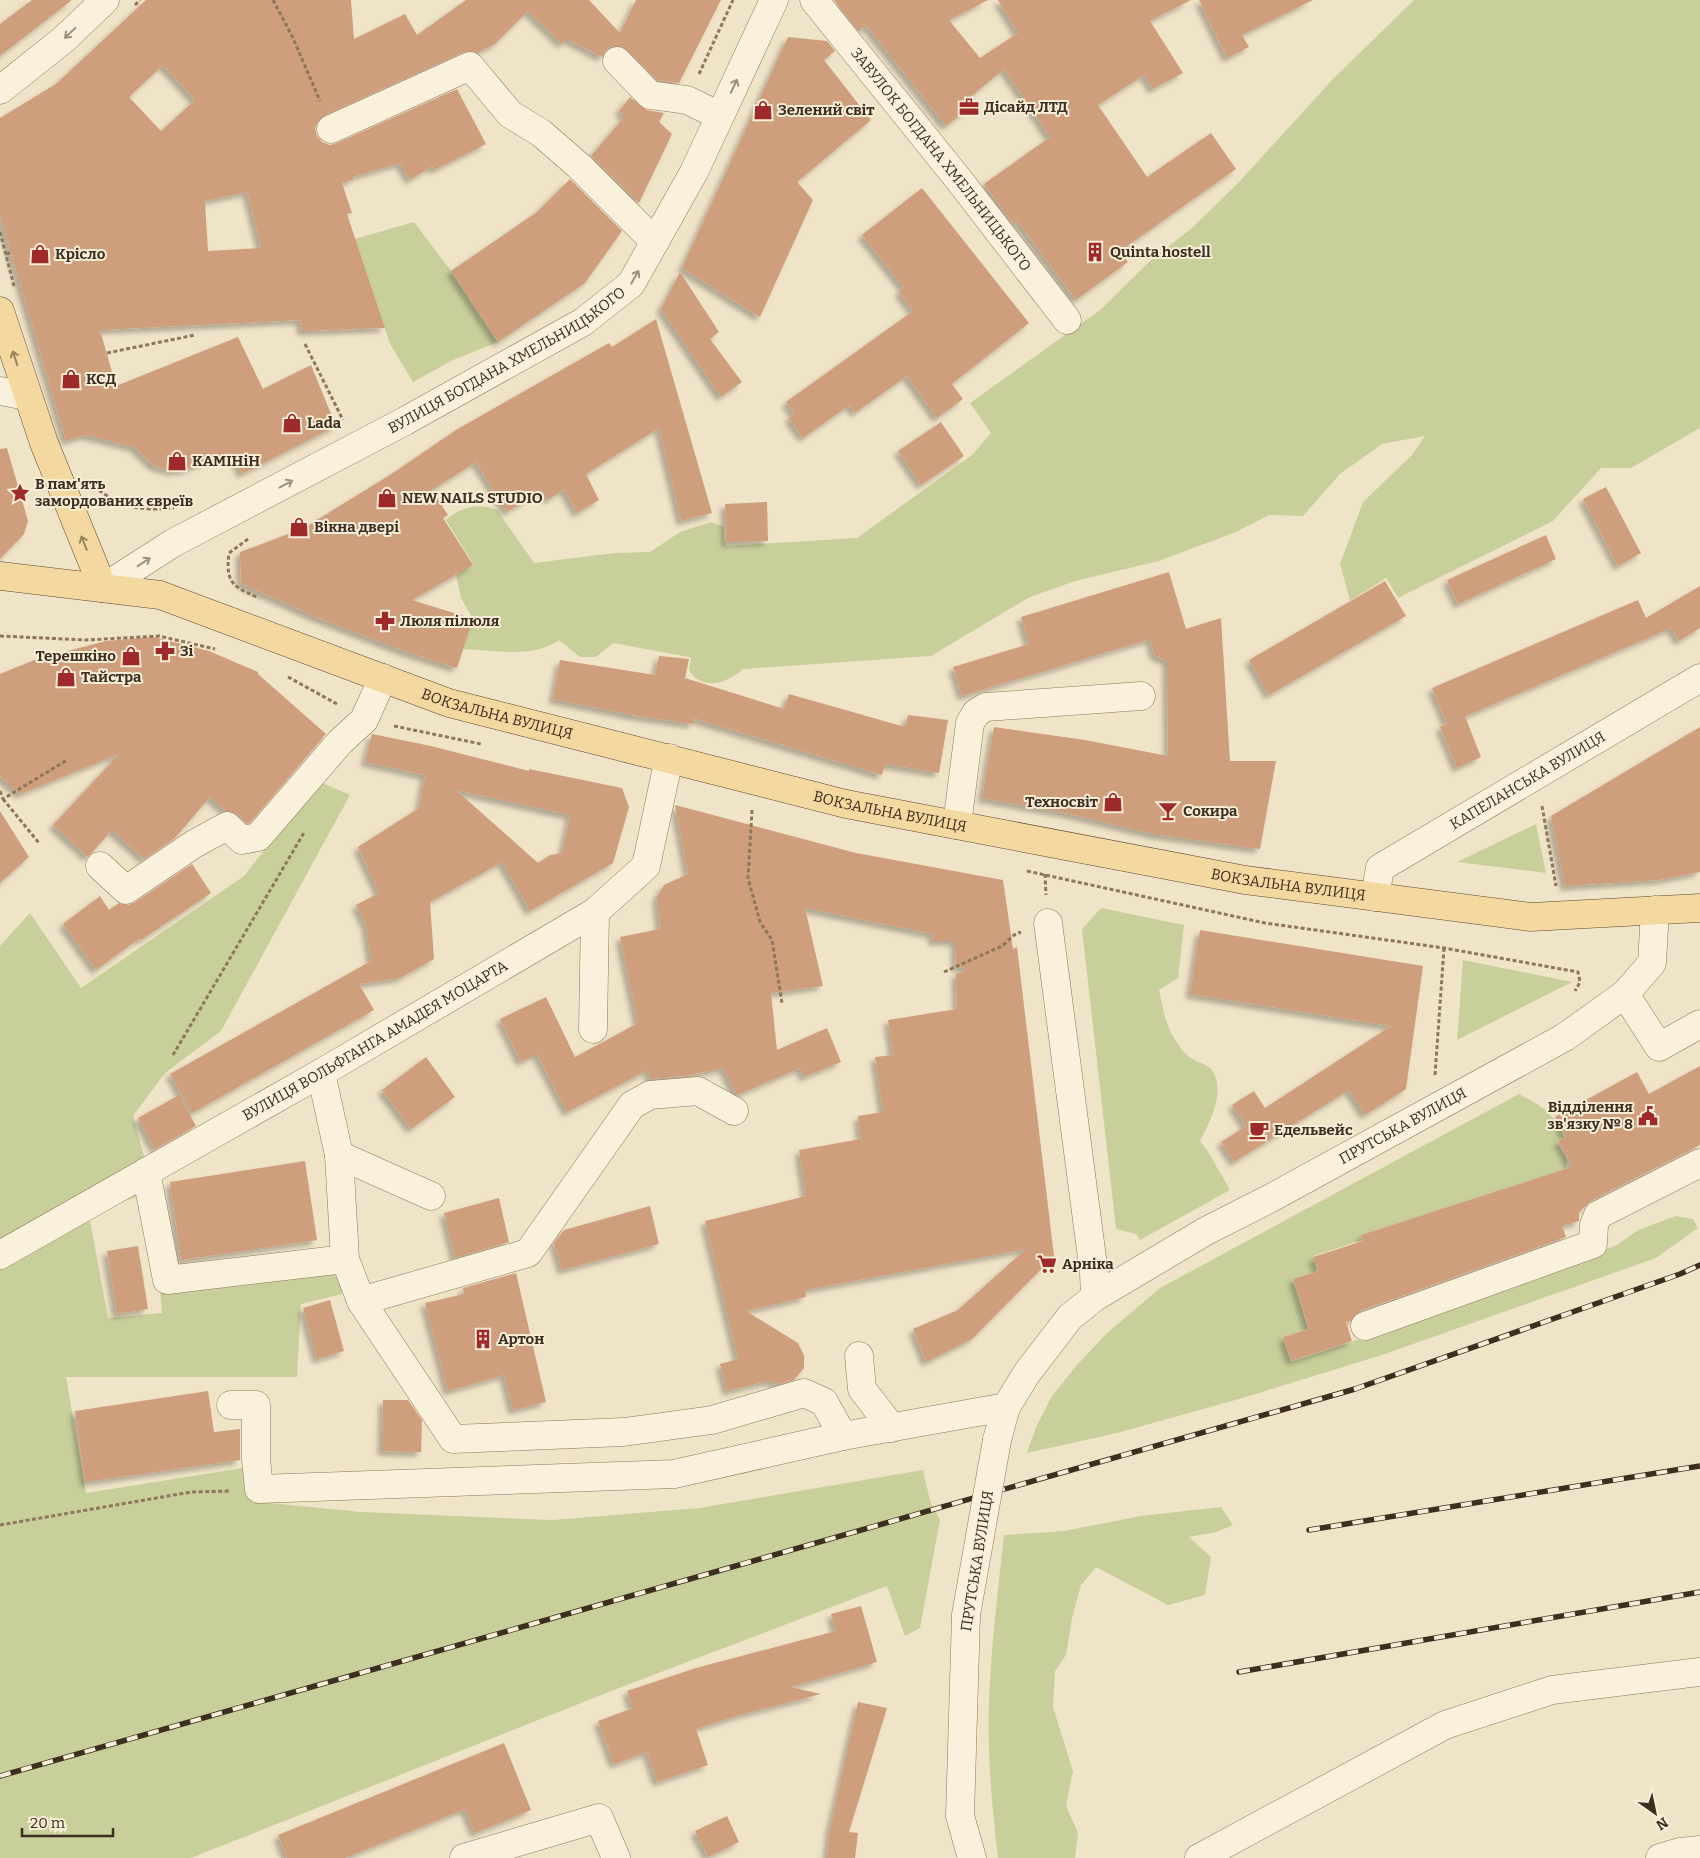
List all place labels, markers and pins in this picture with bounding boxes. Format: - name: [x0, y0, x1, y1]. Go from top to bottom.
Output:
- office icon: Дісайд ЛТД: [958, 96, 980, 118]
- place label: Дісайд ЛТД: [984, 98, 1068, 116]
- shop icon: Зелений світ: [752, 99, 774, 121]
- place label: Зелений світ: [778, 101, 875, 119]
- building icon: Quinta hostell: [1084, 241, 1106, 263]
- shop icon: Крісло: [29, 243, 51, 265]
- place label: Quinta hostell: [1110, 243, 1211, 261]
- place label: Крісло: [55, 245, 106, 263]
- shop icon: КСД: [60, 368, 82, 390]
- place label: КСД: [86, 370, 116, 388]
- shop icon: Lada: [281, 412, 303, 434]
- place label: Lada: [307, 414, 342, 432]
- shop icon: КАМІНіН: [166, 450, 188, 472]
- place label: КАМІНіН: [192, 452, 260, 470]
- place label: В пам'ять замордованих євреїв: [35, 475, 194, 510]
- place icon: В пам'ять замордованих євреїв: [9, 482, 31, 504]
- shop icon: NEW NAILS STUDIO: [376, 487, 398, 509]
- place label: NEW NAILS STUDIO: [402, 489, 543, 507]
- shop icon: Вікна двері: [288, 516, 310, 538]
- place label: Вікна двері: [314, 518, 399, 536]
- pharmacy icon: Люля пілюля: [374, 610, 396, 632]
- place label: Люля пілюля: [400, 612, 500, 630]
- pharmacy icon: 3і: [154, 640, 176, 662]
- place label: 3і: [180, 642, 193, 660]
- shop icon: Терешкіно: [120, 645, 142, 667]
- place label: Терешкіно: [35, 647, 116, 665]
- shop icon: Тайстра: [55, 666, 77, 688]
- place label: Тайстра: [81, 668, 142, 686]
- shop icon: Техносвіт: [1102, 791, 1124, 813]
- place label: Техносвіт: [1025, 793, 1099, 811]
- bar icon: Сокира: [1157, 800, 1179, 822]
- place label: Сокира: [1183, 802, 1238, 820]
- place label: Відділення зв'язку № 8: [1547, 1098, 1633, 1133]
- public building icon: Відділення зв'язку № 8: [1637, 1105, 1659, 1127]
- cafe icon: Едельвейс: [1248, 1119, 1270, 1141]
- place label: Едельвейс: [1274, 1121, 1353, 1139]
- supermarket icon: Арніка: [1036, 1253, 1058, 1275]
- place label: Арніка: [1062, 1255, 1114, 1273]
- building icon: Артон: [472, 1328, 494, 1350]
- place label: Артон: [498, 1330, 544, 1348]

